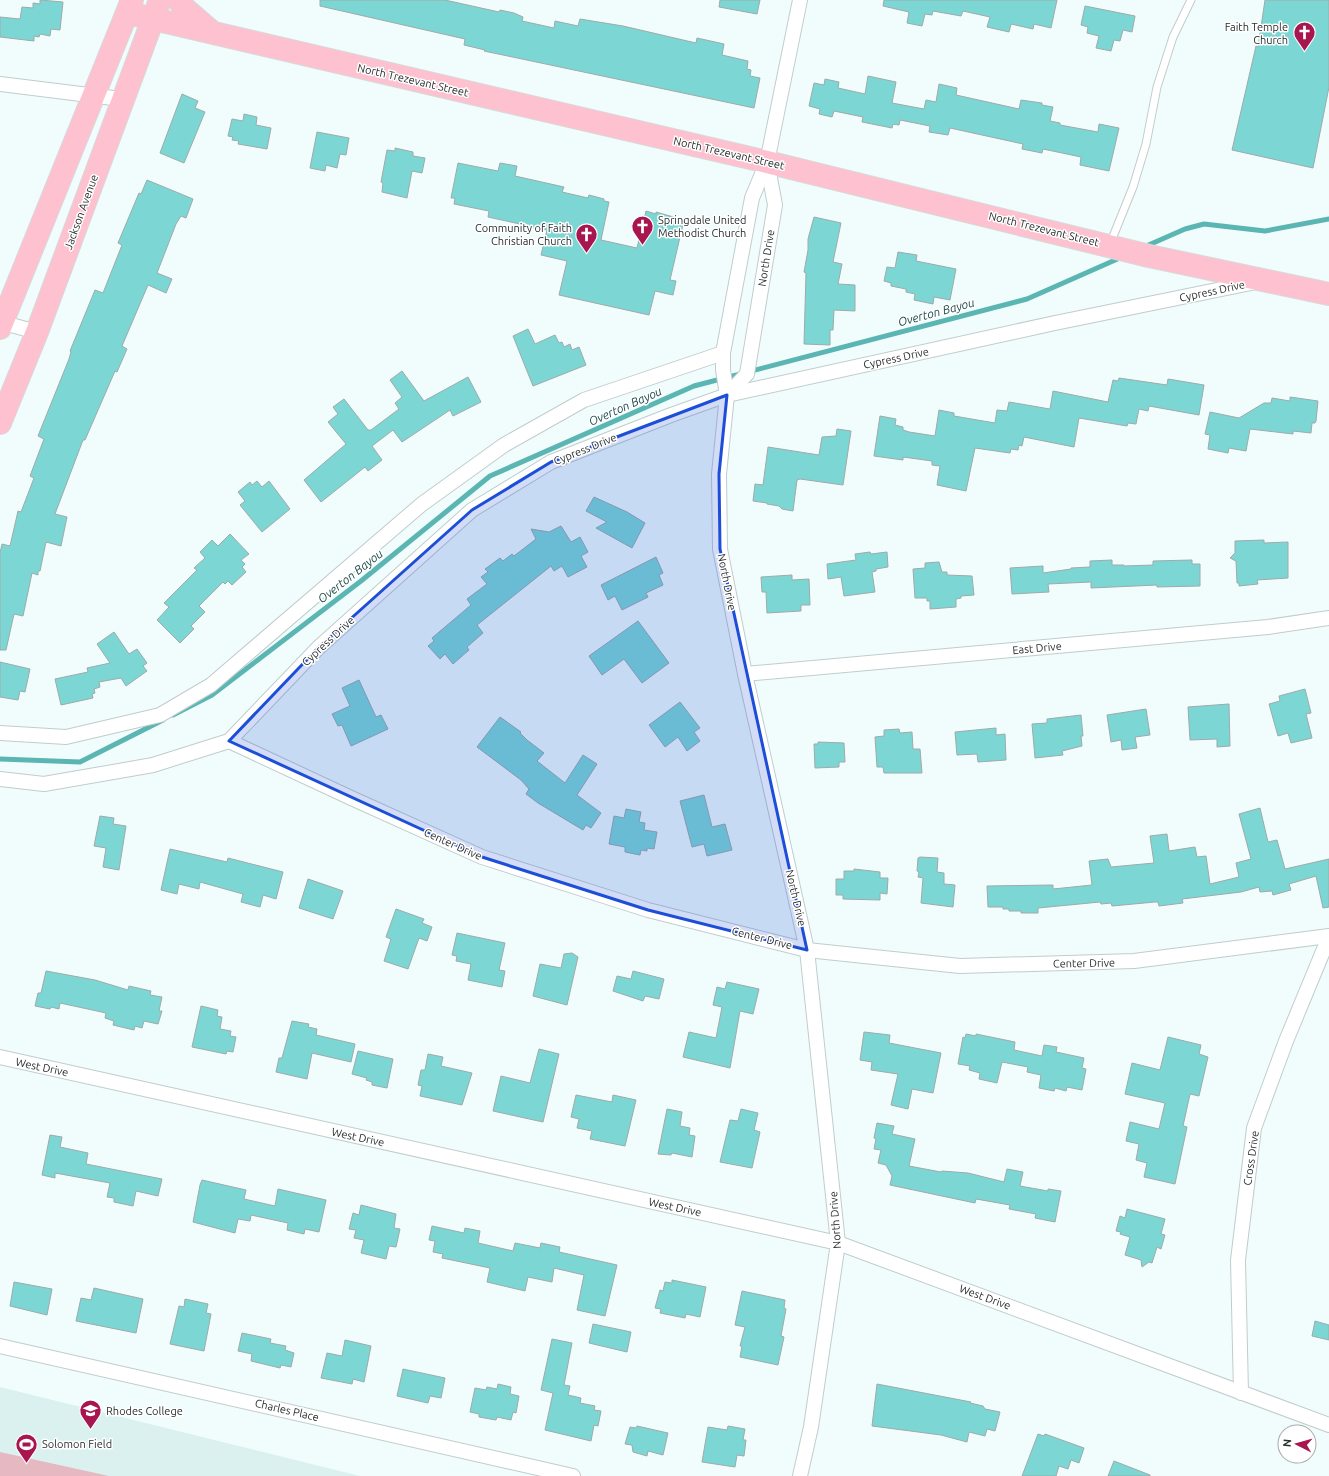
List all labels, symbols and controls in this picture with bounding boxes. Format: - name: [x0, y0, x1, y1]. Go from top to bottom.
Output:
- church icon: Faith Temple Church: [1291, 20, 1317, 53]
- place label: Faith Temple Church: [1225, 21, 1288, 46]
- street label: North Trezevant Street: [356, 61, 470, 99]
- street label: North Trezevant Street: [672, 134, 786, 172]
- street label: Jackson Avenue: [62, 173, 100, 251]
- street label: North Trezevant Street: [988, 209, 1101, 249]
- church icon: Springdale United Methodist Church: [630, 213, 656, 246]
- place label: Springdale United Methodist Church: [658, 214, 746, 239]
- church icon: Community of Faith Christian Church: [574, 221, 600, 254]
- place label: Community of Faith Christian Church: [475, 222, 572, 247]
- street label: North Drive: [756, 229, 776, 287]
- street label: Cypress Drive: [1178, 278, 1246, 304]
- water label: Overton Bayou: [896, 295, 976, 328]
- street label: Cypress Drive: [862, 345, 930, 371]
- water label: Overton Bayou: [586, 384, 664, 428]
- street label: Cypress Drive: [552, 431, 618, 467]
- water label: Overton Bayou: [315, 546, 385, 605]
- street label: North Drive: [716, 553, 738, 611]
- street label: Cypress Drive: [299, 614, 357, 668]
- street label: East Drive: [1012, 640, 1062, 656]
- street label: Center Drive: [422, 826, 484, 862]
- street label: North Drive: [784, 869, 808, 927]
- street label: Center Drive: [730, 925, 794, 951]
- street label: Center Drive: [1053, 956, 1115, 970]
- street label: West Drive: [14, 1056, 70, 1078]
- street label: West Drive: [330, 1126, 386, 1148]
- street label: Cross Drive: [1241, 1130, 1261, 1186]
- street label: North Drive: [827, 1191, 843, 1249]
- street label: West Drive: [647, 1196, 703, 1218]
- street label: West Drive: [958, 1282, 1012, 1312]
- street label: Charles Place: [254, 1397, 320, 1423]
- school or university icon: Rhodes College: [77, 1398, 103, 1431]
- place label: Rhodes College: [106, 1405, 183, 1417]
- north arrow: [1277, 1424, 1317, 1464]
- sports icon: Solomon Field: [14, 1431, 40, 1464]
- place label: Solomon Field: [42, 1438, 112, 1450]
- text: N: [1281, 1438, 1293, 1448]

